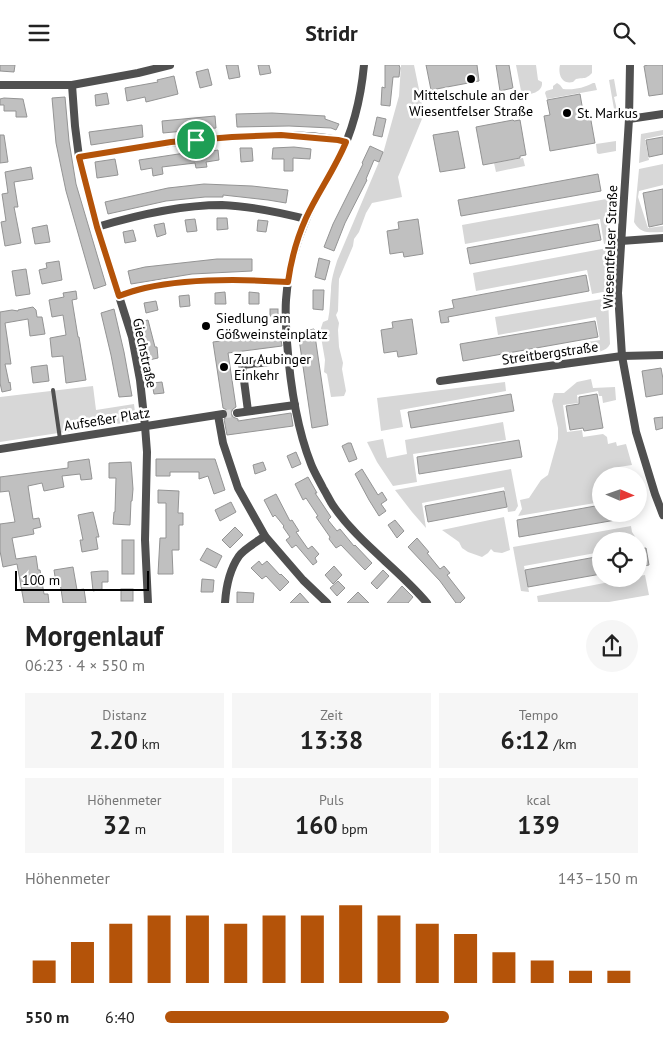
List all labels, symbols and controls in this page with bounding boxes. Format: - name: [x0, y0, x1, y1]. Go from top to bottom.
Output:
- icon: menu: [25, 19, 53, 47]
- text: Stridr: [305, 19, 358, 47]
- icon: search: [610, 19, 638, 47]
- marker: Mittelschule an der Wiesentfelser Straße: [465, 73, 477, 85]
- place label: Mittelschule an der Wiesentfelser Straße: [409, 86, 533, 120]
- place label: St. Markus: [577, 104, 638, 122]
- marker: St. Markus: [561, 107, 573, 119]
- pin: [175, 119, 217, 161]
- icon: arrive: [182, 126, 210, 154]
- street label: Wiesentfelser Straße: [599, 185, 621, 309]
- place label: Siedlung am Gößweinsteinplatz: [216, 309, 328, 343]
- street label: Giechstraße: [129, 316, 161, 390]
- marker: Siedlung am Gößweinsteinplatz: [200, 320, 212, 332]
- street label: Streitbergstraße: [501, 337, 599, 369]
- place label: Zur Aubinger Einkehr: [234, 350, 311, 384]
- marker: Zur Aubinger Einkehr: [218, 361, 230, 373]
- street label: Aufseßer Platz: [63, 403, 151, 435]
- north arrow: [592, 467, 648, 523]
- map controls: [592, 467, 647, 587]
- button: locate: [592, 532, 647, 587]
- scale bar: [15, 567, 149, 591]
- text: 100 m: [22, 571, 60, 589]
- text: Morgenlauf: [25, 617, 163, 654]
- button: share: [586, 620, 638, 672]
- text: 06:23 · 4 × 550 m: [25, 655, 145, 675]
- text: Distanz: [102, 706, 147, 724]
- text: Zeit: [320, 706, 343, 724]
- text: Tempo: [519, 706, 558, 724]
- text: 2.20: [89, 724, 138, 756]
- text: 13:38: [300, 724, 363, 756]
- text: 6:12: [500, 724, 550, 756]
- text: km: [138, 735, 160, 753]
- text: /km: [550, 735, 577, 753]
- text: Höhenmeter: [87, 791, 162, 809]
- text: Puls: [319, 791, 344, 809]
- text: kcal: [527, 791, 550, 809]
- text: 32: [103, 809, 131, 841]
- text: 160: [295, 809, 338, 841]
- text: 139: [517, 809, 560, 841]
- text: m: [131, 820, 146, 838]
- text: bpm: [338, 820, 368, 838]
- text: Höhenmeter: [25, 868, 110, 888]
- text: 143–150 m: [558, 868, 638, 888]
- text: 550 m: [25, 1007, 69, 1027]
- text: 6:40: [105, 1007, 135, 1027]

